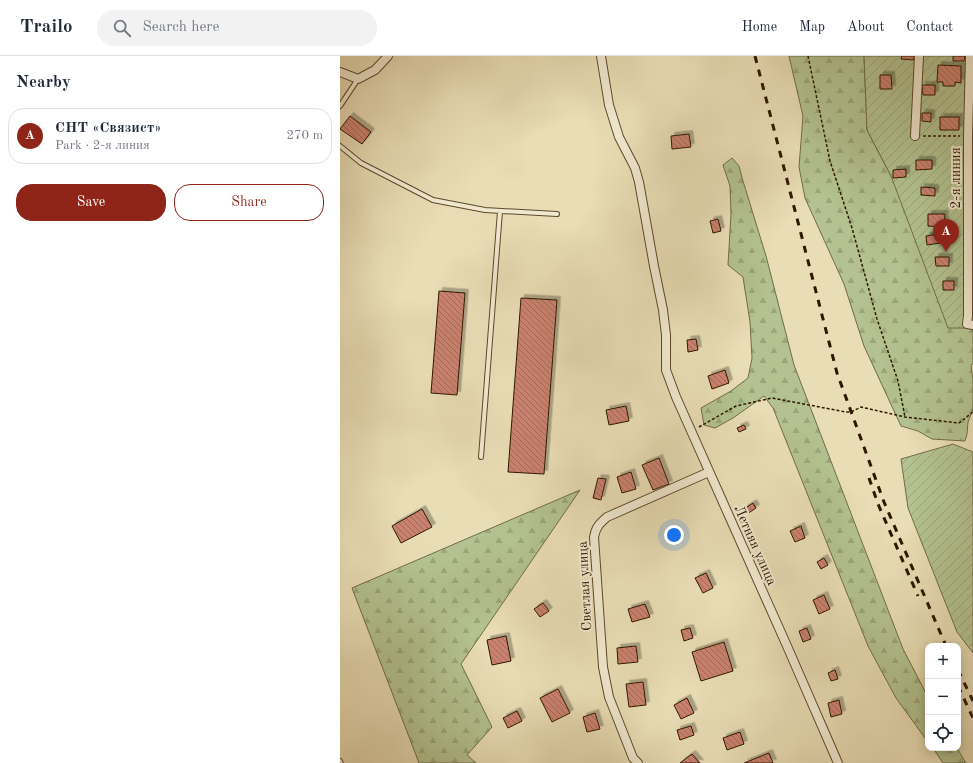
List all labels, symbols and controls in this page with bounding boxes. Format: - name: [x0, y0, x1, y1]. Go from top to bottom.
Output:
- search box: [97, 10, 377, 46]
- icon: search: [111, 17, 133, 39]
- text: Trailo: [20, 18, 73, 37]
- text: Search here: [143, 20, 219, 35]
- text: Home: [742, 20, 777, 34]
- text: Map: [799, 20, 825, 34]
- text: About: [847, 20, 884, 34]
- text: Contact: [906, 20, 953, 34]
- text: Nearby: [16, 74, 71, 91]
- text: СНТ «Связист»: [55, 121, 161, 136]
- text: A: [25, 129, 35, 142]
- text: 270 m: [286, 129, 323, 142]
- text: Park · 2-я линия: [55, 139, 150, 152]
- street label: 2-я линия: [949, 147, 963, 209]
- button: Save: [16, 184, 166, 221]
- button: Share: [174, 184, 324, 221]
- pin: A: [933, 219, 959, 252]
- street label: Летняя улица: [731, 503, 779, 588]
- your location: [664, 525, 684, 545]
- street label: Светлая улица: [576, 541, 594, 631]
- map controls: [925, 643, 961, 751]
- button: +: [925, 643, 961, 679]
- button: −: [925, 679, 961, 715]
- button: locate: [925, 715, 961, 751]

